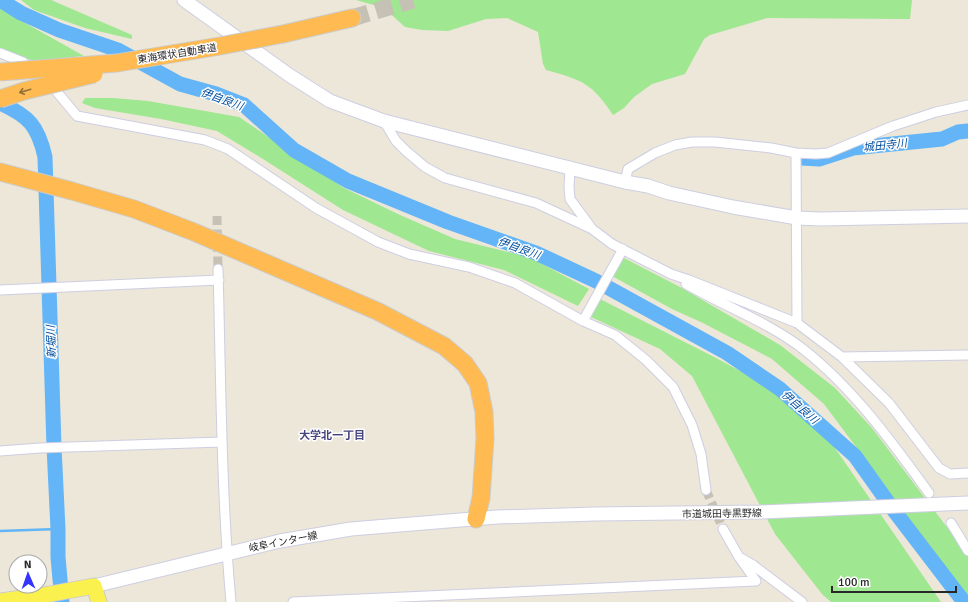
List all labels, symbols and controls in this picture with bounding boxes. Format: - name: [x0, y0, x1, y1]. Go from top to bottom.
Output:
- street label: 東海環状自動車道: [137, 42, 218, 66]
- water label: 伊自良川: [199, 86, 246, 113]
- one-way arrow: [19, 88, 32, 95]
- water label: 城田寺川: [862, 137, 909, 154]
- water label: 伊自良川: [496, 235, 543, 262]
- water label: 新堀川: [44, 324, 59, 359]
- water label: 伊自良川: [779, 388, 821, 427]
- district label: 大学北一丁目: [299, 429, 365, 442]
- street label: 市道城田寺黒野線: [682, 507, 762, 521]
- street label: 岐阜インター線: [248, 529, 319, 555]
- north arrow: [8, 554, 48, 594]
- text: N: [24, 558, 32, 571]
- scale bar: [832, 568, 956, 594]
- text: 100 m: [838, 575, 870, 590]

